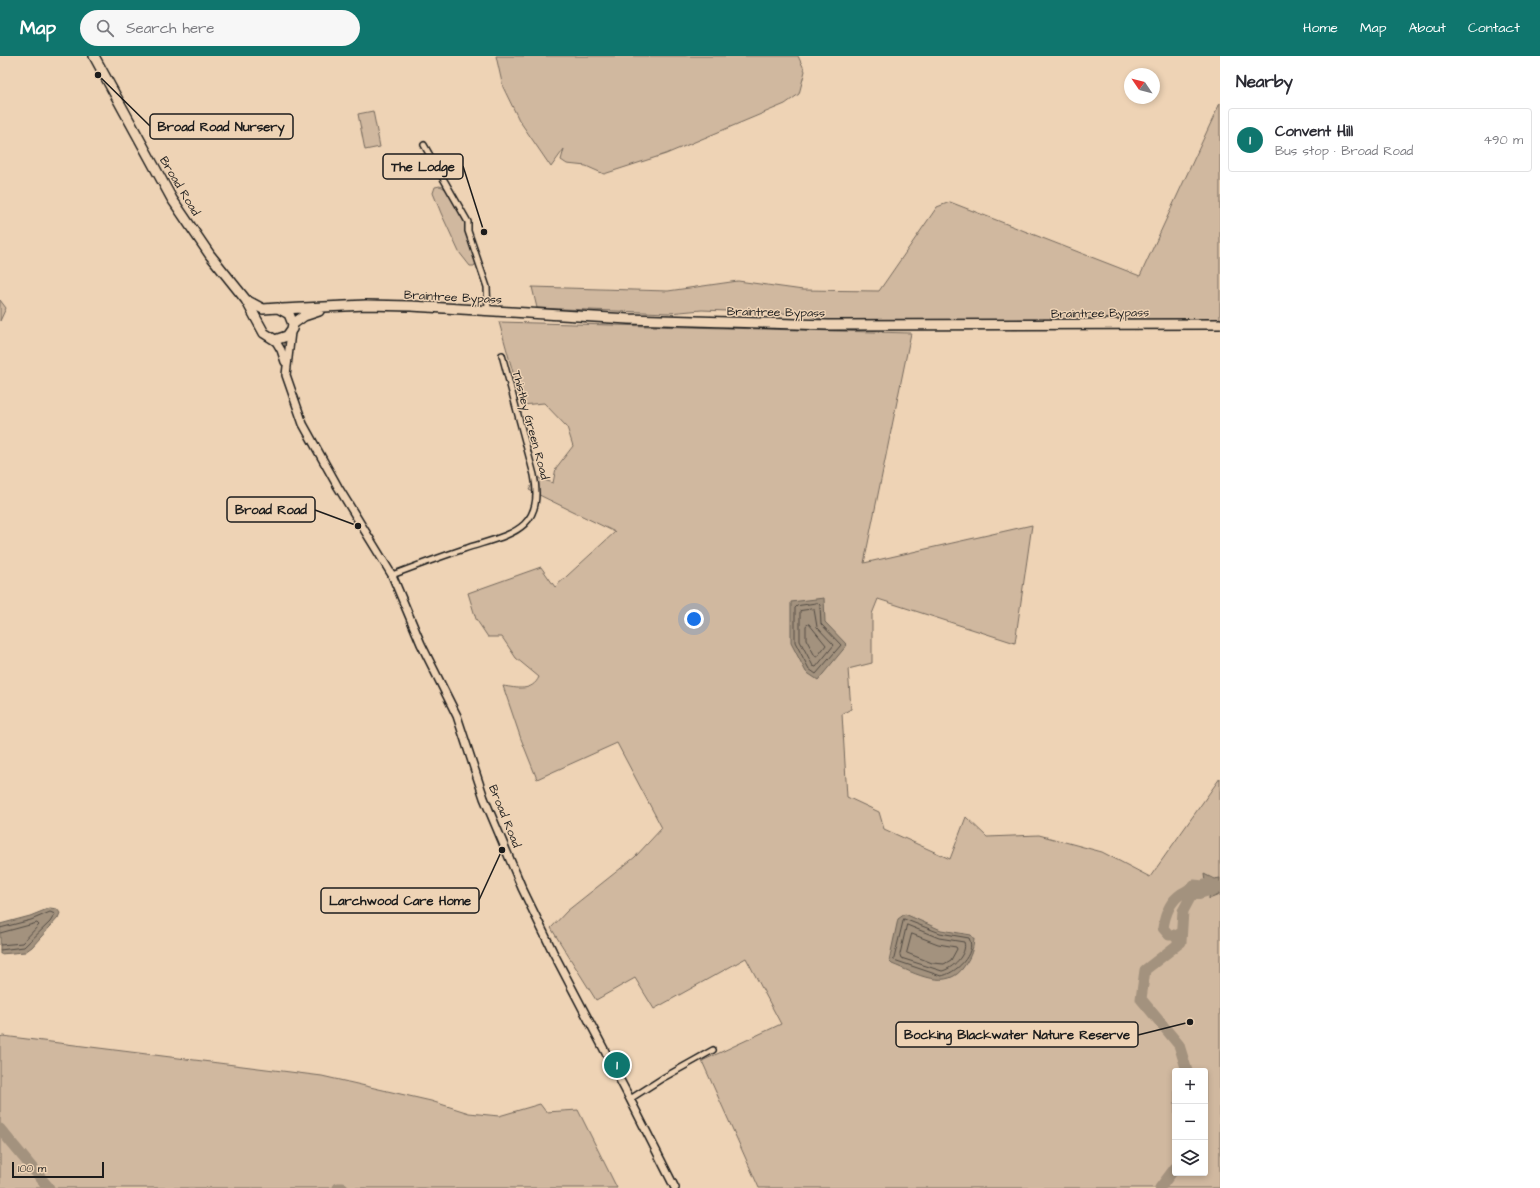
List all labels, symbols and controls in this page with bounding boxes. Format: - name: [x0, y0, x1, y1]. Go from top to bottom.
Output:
- search box: [80, 10, 360, 46]
- text: Map: [20, 15, 56, 42]
- icon: search: [94, 17, 116, 39]
- text: Search here: [126, 18, 215, 39]
- text: Home: [1303, 18, 1338, 38]
- text: Map: [1360, 18, 1386, 38]
- text: About: [1408, 18, 1446, 38]
- text: Contact: [1468, 18, 1520, 38]
- north arrow: [1124, 68, 1160, 104]
- text: Nearby: [1236, 70, 1293, 94]
- callout: Broad Road Nursery: [150, 114, 293, 139]
- text: Broad Road Nursery: [157, 118, 285, 137]
- text: Convent Hill: [1275, 121, 1353, 142]
- text: 1: [1249, 131, 1251, 149]
- text: 490 m: [1483, 131, 1523, 149]
- text: Bus stop · Broad Road: [1275, 142, 1413, 160]
- street label: Broad Road: [155, 153, 204, 219]
- callout: The Lodge: [383, 154, 463, 179]
- text: The Lodge: [390, 158, 455, 178]
- street label: Braintree Bypass: [403, 286, 502, 310]
- street label: Braintree Bypass: [727, 303, 825, 323]
- street label: Braintree Bypass: [1051, 304, 1149, 324]
- street label: Thistley Green Road: [507, 369, 553, 482]
- callout: Broad Road: [227, 497, 315, 522]
- text: Broad Road: [235, 501, 307, 519]
- your location: [684, 609, 704, 629]
- street label: Broad Road: [484, 782, 525, 850]
- callout: Larchwood Care Home: [321, 888, 479, 913]
- text: Larchwood Care Home: [329, 892, 471, 910]
- callout: Bocking Blackwater Nature Reserve: [896, 1022, 1138, 1047]
- text: Bocking Blackwater Nature Reserve: [904, 1026, 1130, 1046]
- pin: 1: [604, 1050, 630, 1080]
- map controls: [1172, 1068, 1208, 1176]
- button: +: [1172, 1068, 1208, 1104]
- button: −: [1172, 1104, 1208, 1140]
- button: layers: [1172, 1140, 1208, 1176]
- scale bar: [12, 1160, 104, 1179]
- text: 100 m: [18, 1161, 46, 1176]

